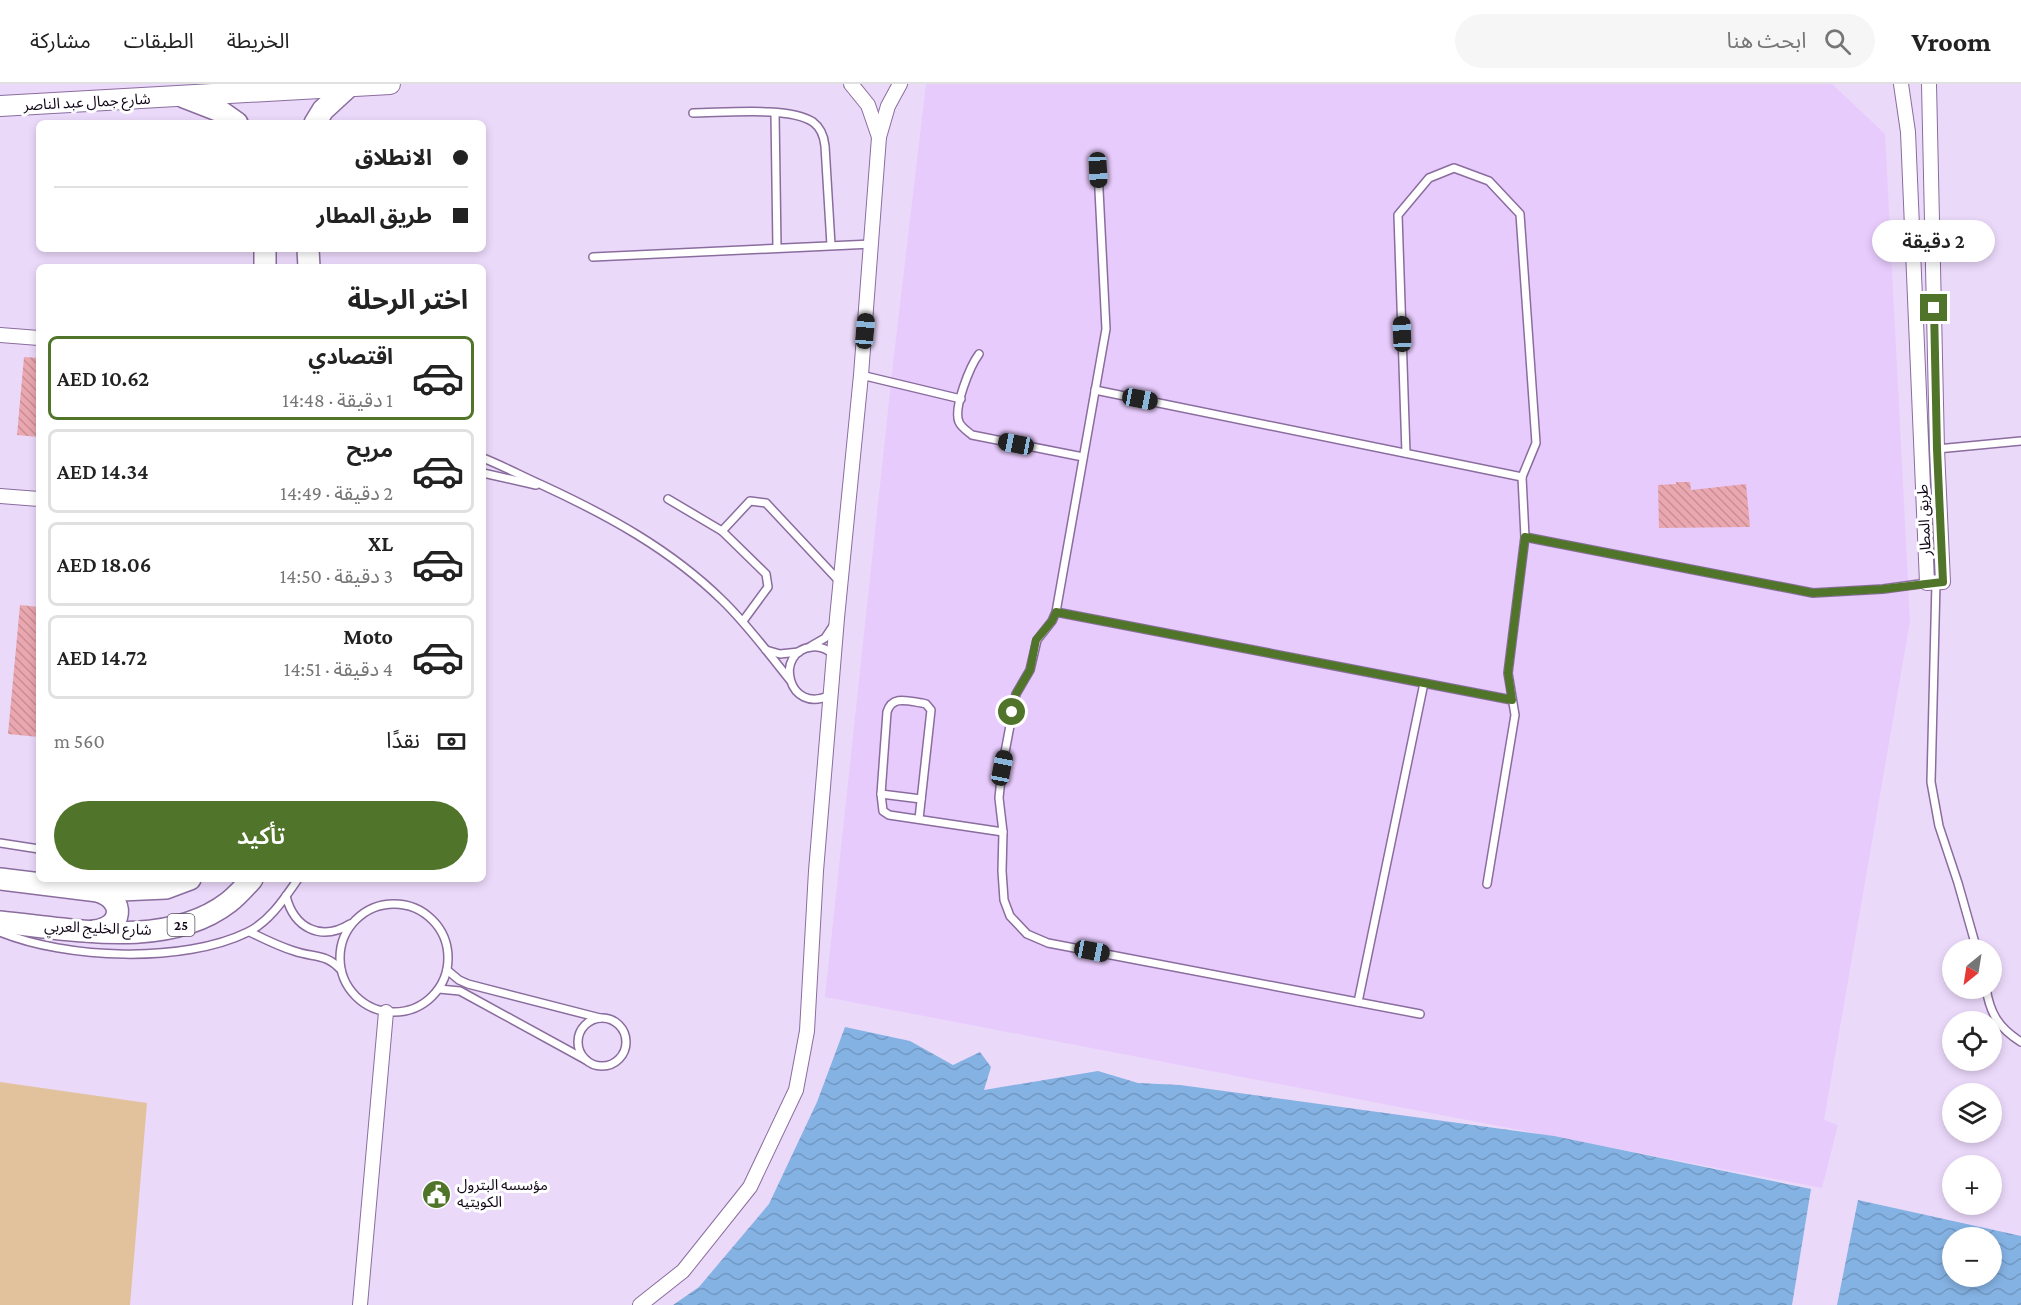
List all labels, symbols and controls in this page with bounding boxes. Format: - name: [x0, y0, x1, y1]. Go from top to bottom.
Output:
- search box: [1455, 14, 1875, 68]
- icon: search: [1821, 25, 1854, 58]
- text: Vroom: [1911, 26, 1991, 57]
- text: ابحث هنا: [1727, 28, 1806, 53]
- text: مشاركة: [30, 29, 91, 53]
- text: الطبقات: [124, 29, 194, 53]
- text: الخريطة: [227, 29, 290, 53]
- street label: شارع جمال عبد الناصر: [22, 91, 151, 117]
- text: الانطلاق: [355, 145, 432, 170]
- car: [1088, 152, 1108, 188]
- text: طريق المطار: [317, 203, 432, 228]
- callout: 2 دقيقة: [1872, 221, 1996, 263]
- text: 2 دقيقة: [1902, 230, 1965, 252]
- text: اختر الرحلة: [348, 285, 468, 315]
- route end: [1920, 294, 1947, 321]
- car: [854, 312, 876, 350]
- car: [1392, 316, 1412, 352]
- text: اقتصادي: [308, 344, 393, 369]
- icon: car: [411, 351, 465, 405]
- text: AED 10.62: [57, 366, 149, 391]
- car: [1121, 387, 1159, 411]
- text: 1 دقيقة · 14:48: [282, 389, 393, 411]
- car: [997, 432, 1035, 456]
- text: مريح: [347, 437, 393, 462]
- icon: car: [411, 444, 465, 498]
- text: AED 14.34: [57, 459, 149, 484]
- text: 2 دقيقة · 14:49: [280, 482, 393, 504]
- street label: طريق المطار: [1914, 484, 1936, 557]
- text: XL: [368, 531, 393, 556]
- icon: car: [411, 537, 465, 591]
- text: AED 18.06: [57, 552, 151, 577]
- text: 3 دقيقة · 14:50: [280, 565, 393, 587]
- text: Moto: [343, 624, 393, 649]
- icon: car: [411, 630, 465, 684]
- text: AED 14.72: [57, 645, 147, 670]
- text: 4 دقيقة · 14:51: [284, 658, 393, 680]
- route start: [998, 698, 1025, 725]
- icon: cash: [435, 725, 468, 758]
- text: نقدًا: [386, 728, 420, 753]
- text: 560 m: [54, 730, 105, 752]
- car: [990, 749, 1014, 787]
- button: تأكيد: [54, 801, 468, 870]
- road number: 25: [168, 914, 195, 936]
- street label: شارع الخليج العربي: [44, 918, 152, 942]
- car: [1073, 939, 1111, 963]
- north arrow: [1942, 939, 2002, 999]
- map controls: [1942, 939, 2002, 1287]
- button: locate: [1942, 1011, 2002, 1071]
- button: layers: [1942, 1083, 2002, 1143]
- button: +: [1942, 1155, 2002, 1215]
- place label: مؤسسه البترول الكويتيه: [457, 1177, 548, 1211]
- public building icon: مؤسسه البترول الكويتيه: [420, 1178, 452, 1210]
- button: −: [1942, 1227, 2002, 1287]

